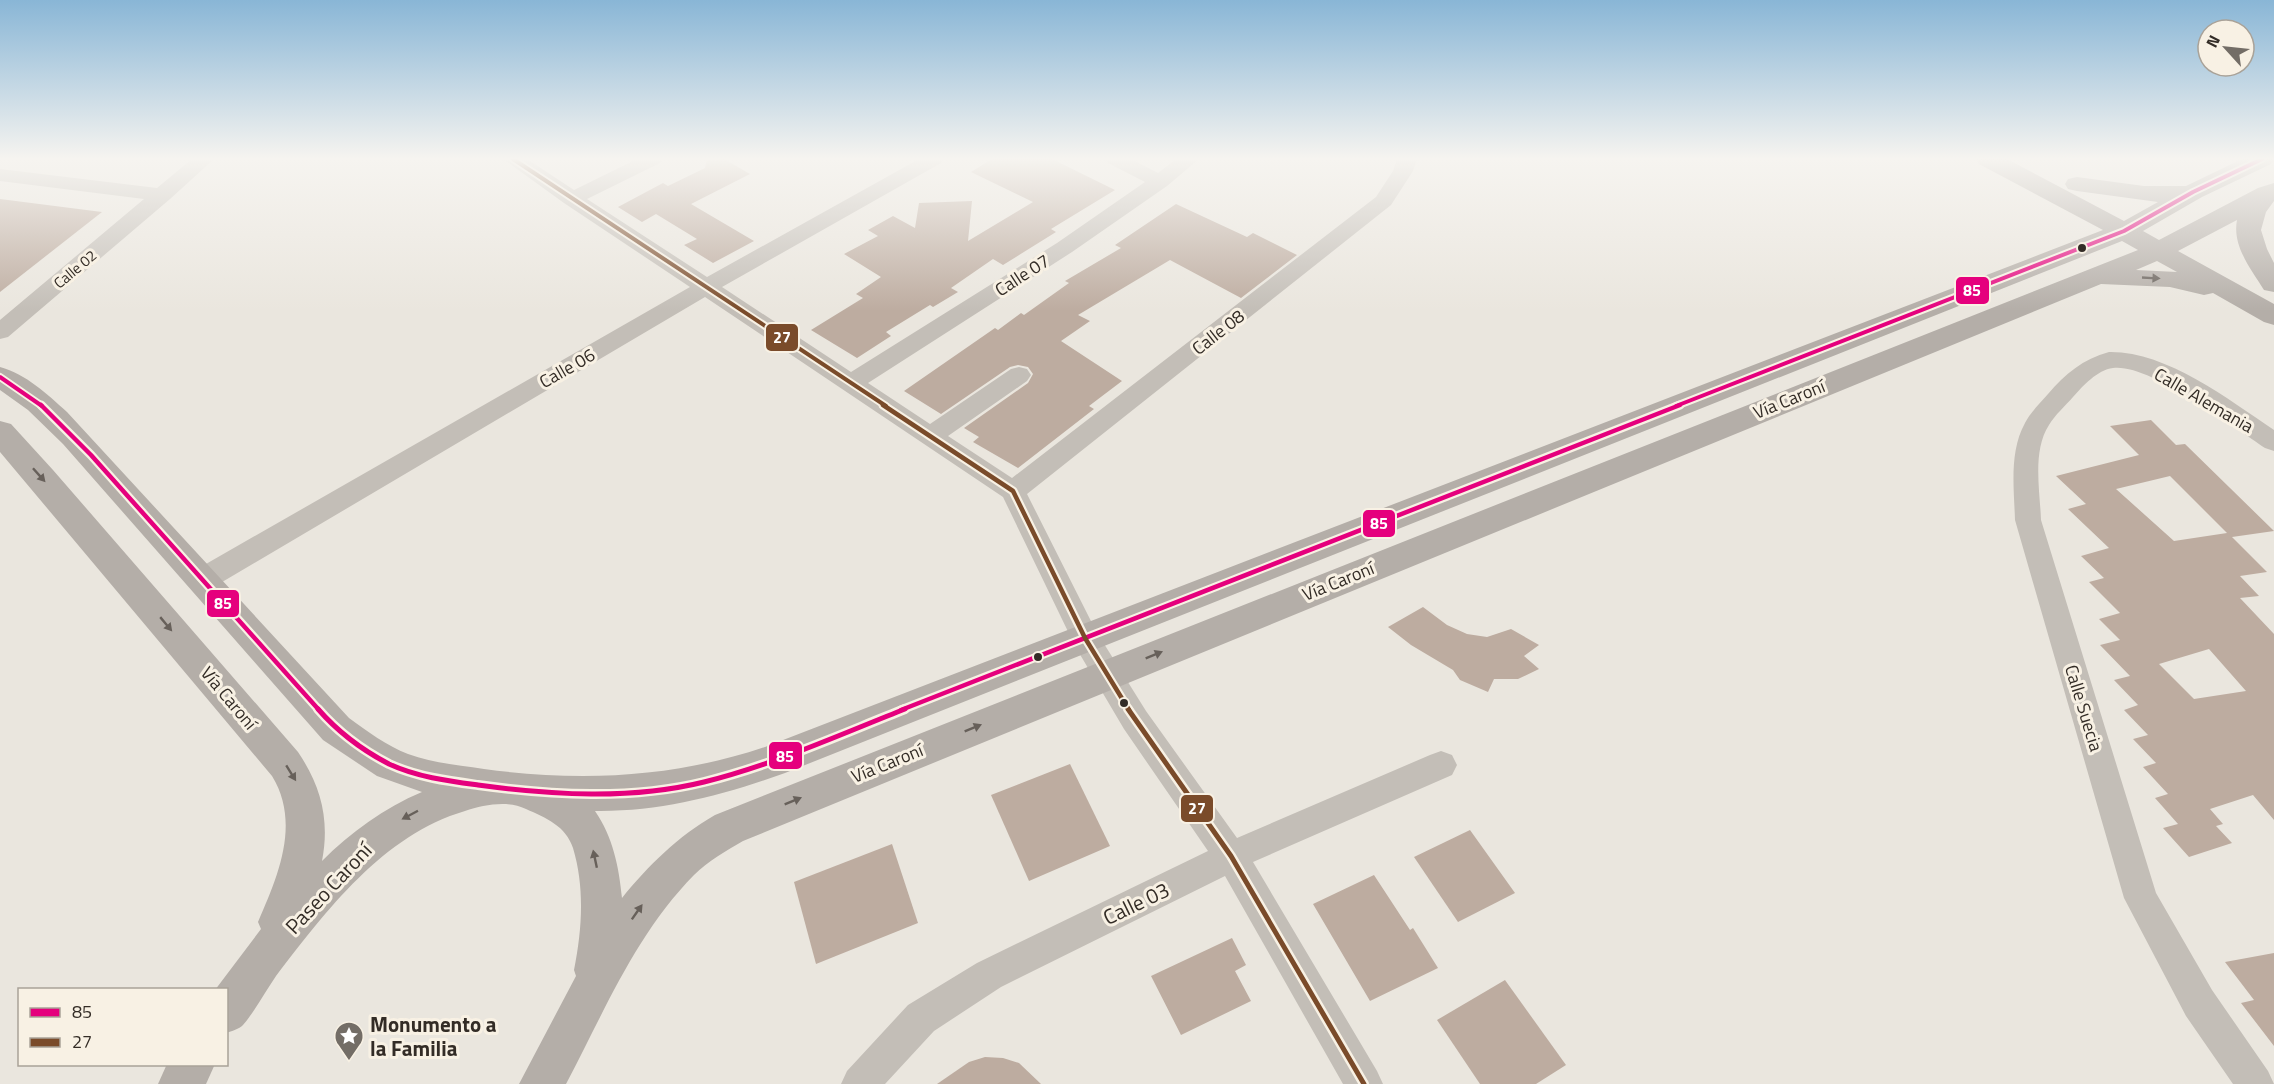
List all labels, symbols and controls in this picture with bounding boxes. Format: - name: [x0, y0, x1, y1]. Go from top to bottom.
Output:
- north arrow: [2196, 18, 2256, 78]
- text: N: [2199, 31, 2226, 52]
- unlabelled marker: [2076, 242, 2088, 254]
- street label: Calle 02: [48, 244, 102, 294]
- street label: Calle 07: [989, 247, 1055, 303]
- one-way arrow: [2141, 274, 2160, 283]
- line badge: 85: [1955, 276, 1990, 305]
- text: 85: [1963, 278, 1981, 302]
- street label: Calle 08: [1186, 303, 1250, 361]
- line badge: 27: [765, 323, 799, 352]
- text: 27: [773, 325, 791, 349]
- street label: Calle 06: [534, 341, 600, 395]
- street label: Calle Alemania: [2149, 361, 2259, 439]
- street label: Vía Caroní: [1749, 372, 1831, 426]
- one-way arrow: [32, 467, 45, 482]
- line badge: 85: [1362, 509, 1396, 538]
- text: 85: [1370, 511, 1388, 535]
- street label: Vía Caroní: [1298, 554, 1380, 608]
- line badge: 85: [206, 589, 240, 618]
- text: 85: [214, 591, 232, 615]
- one-way arrow: [159, 616, 172, 631]
- one-way arrow: [1146, 650, 1164, 660]
- unlabelled marker: [1032, 651, 1044, 663]
- street label: Vía Caroní: [194, 660, 265, 737]
- street label: Calle Suecia: [2058, 661, 2110, 755]
- unlabelled marker: [1118, 697, 1130, 709]
- one-way arrow: [965, 723, 983, 733]
- street label: Vía Caroní: [847, 736, 929, 790]
- line badge: 85: [768, 741, 803, 770]
- text: 85: [776, 744, 794, 768]
- one-way arrow: [285, 765, 296, 782]
- line badge: 27: [1180, 794, 1214, 823]
- one-way arrow: [784, 796, 802, 806]
- text: 27: [1188, 796, 1206, 820]
- one-way arrow: [401, 810, 418, 820]
- street label: Paseo Caroní: [277, 834, 380, 941]
- one-way arrow: [589, 850, 599, 868]
- street label: Calle 03: [1097, 873, 1175, 933]
- one-way arrow: [631, 904, 642, 920]
- legend: [18, 988, 228, 1066]
- text: 85: [72, 998, 92, 1025]
- place label: Monumento a la Familia: [370, 1008, 497, 1064]
- place icon: Monumento a la Familia: [333, 1020, 365, 1062]
- text: 27: [72, 1028, 92, 1055]

